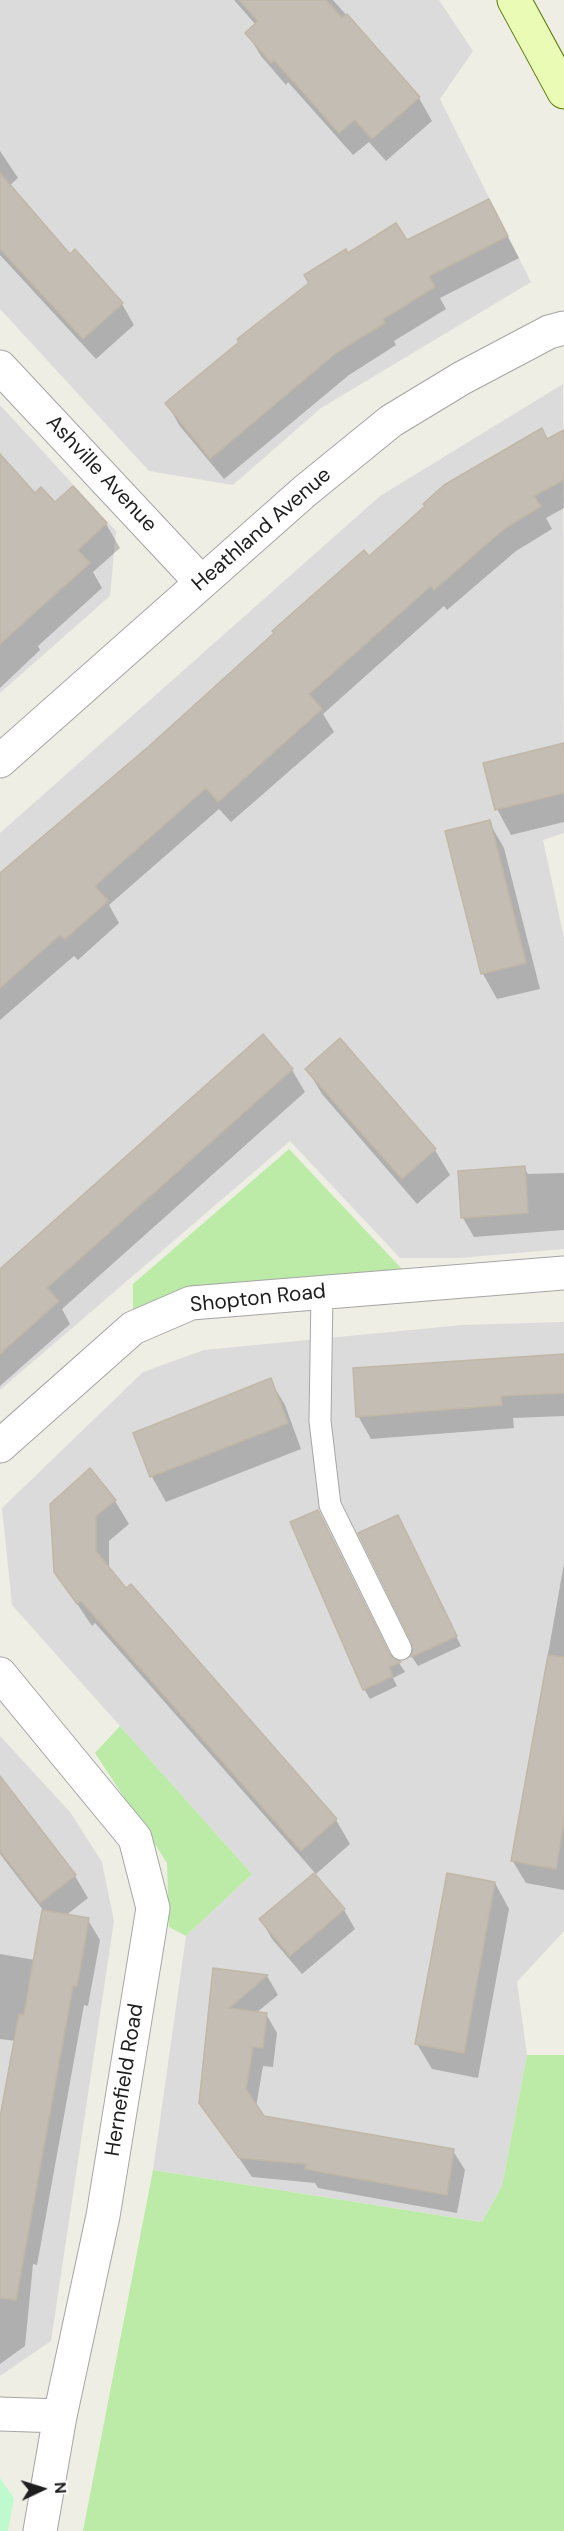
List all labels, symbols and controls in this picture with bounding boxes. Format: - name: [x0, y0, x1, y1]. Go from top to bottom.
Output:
- street label: Ashville Avenue: [40, 410, 162, 538]
- street label: Heathland Avenue: [187, 463, 337, 597]
- street label: Shopton Road: [189, 1279, 327, 1319]
- street label: Hernefield Road: [101, 2002, 149, 2158]
- north arrow: [12, 2459, 72, 2519]
- text: N: [50, 2481, 71, 2494]

